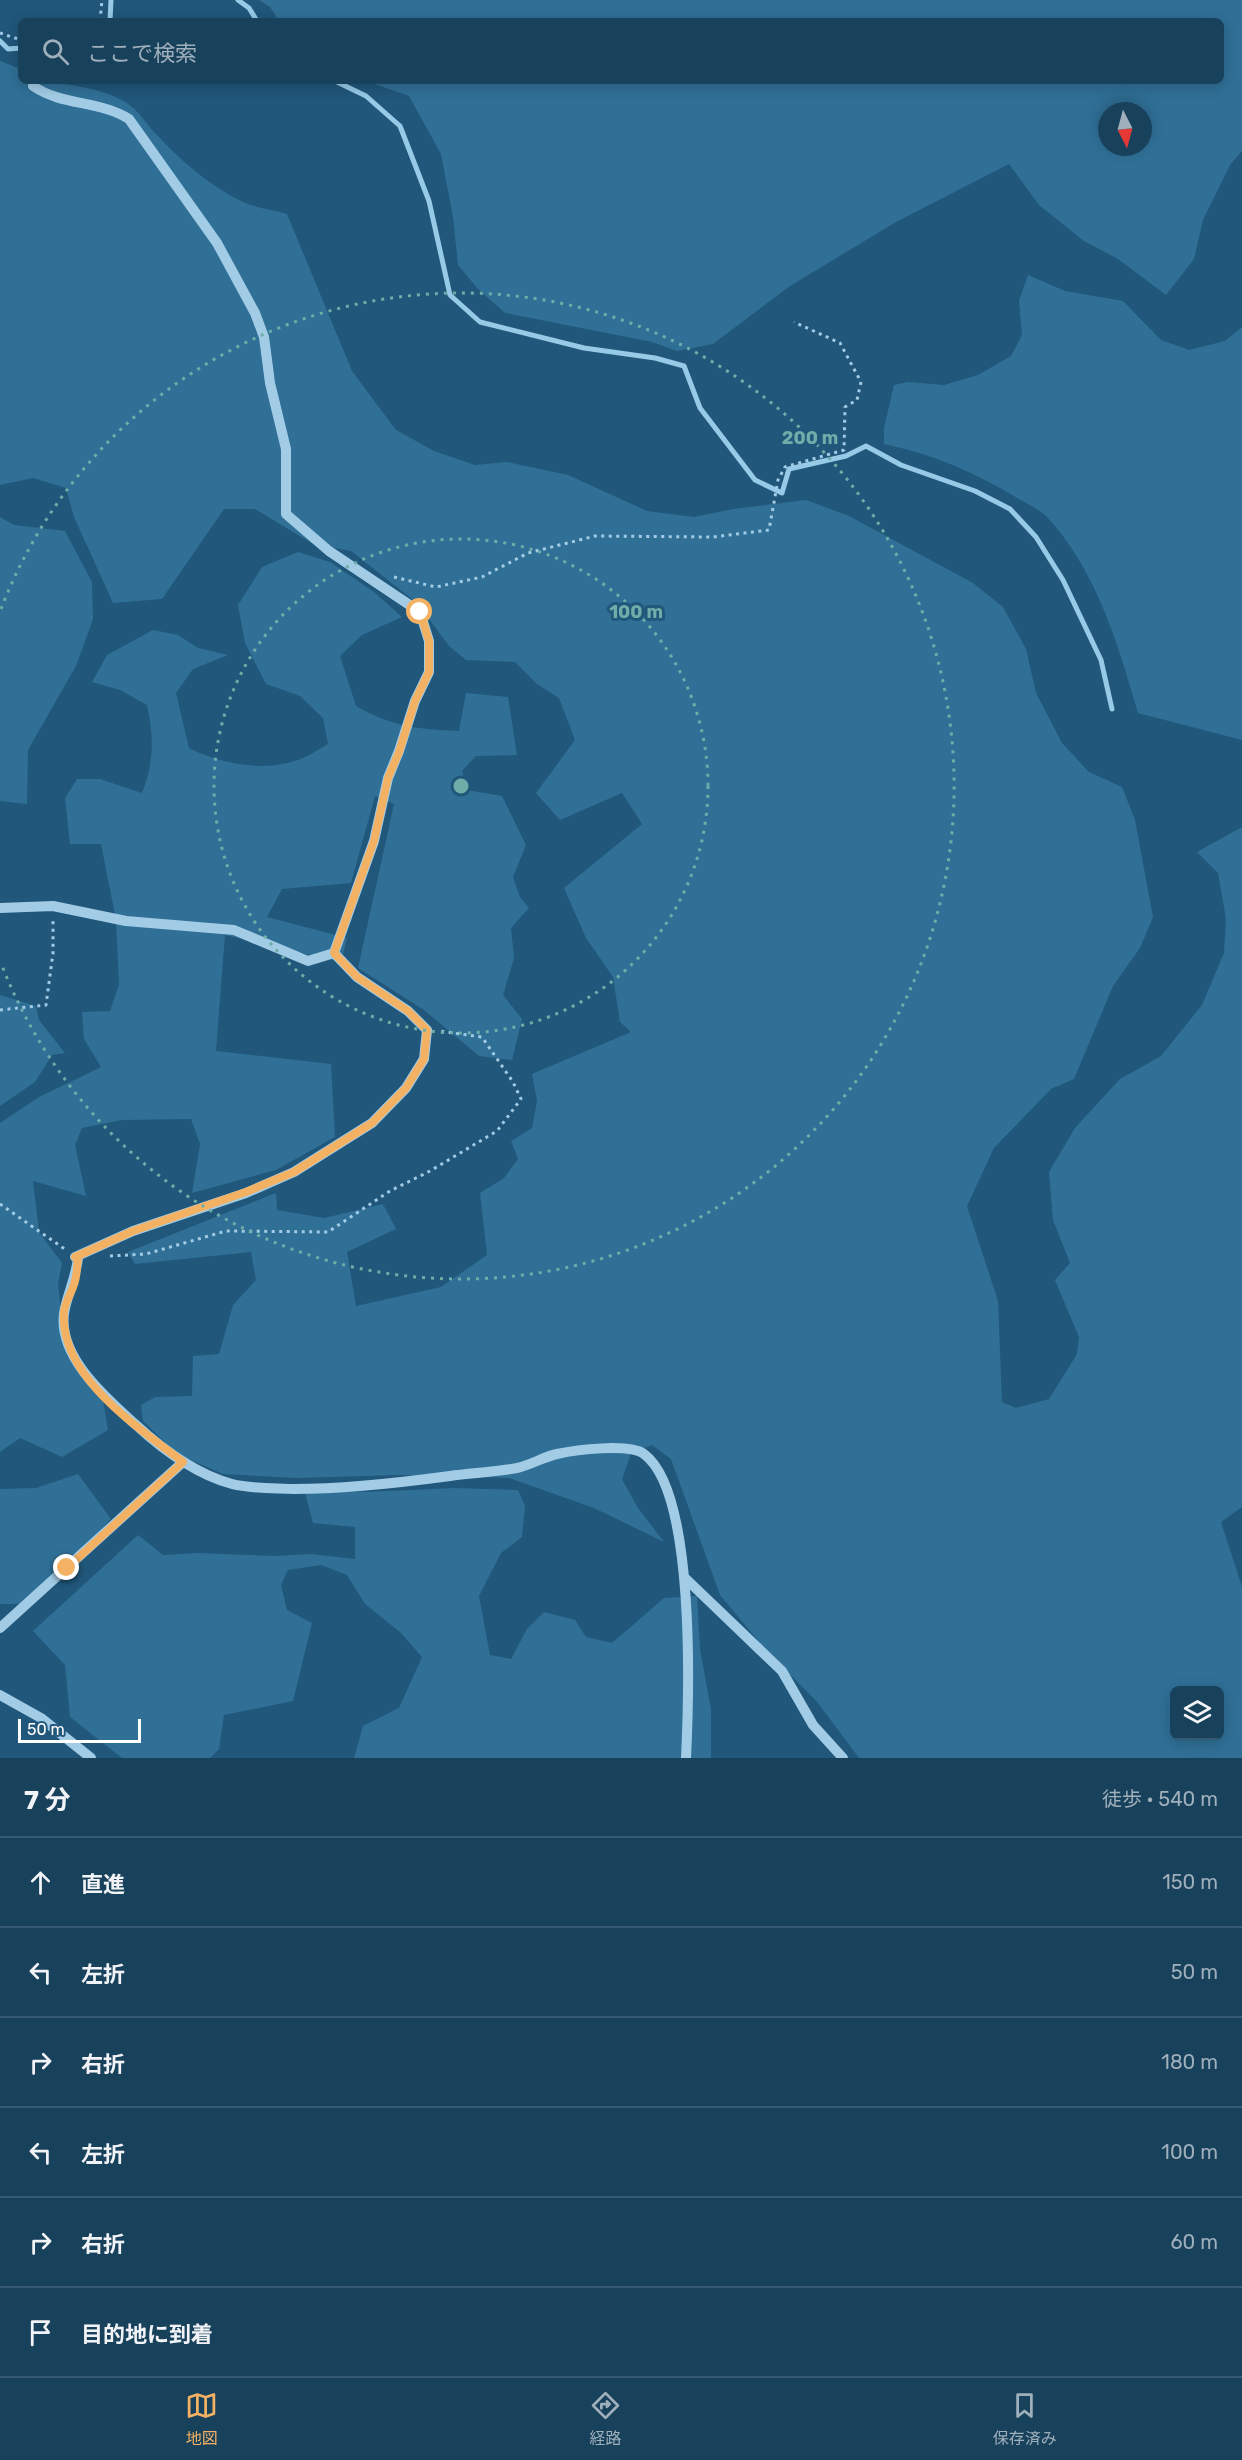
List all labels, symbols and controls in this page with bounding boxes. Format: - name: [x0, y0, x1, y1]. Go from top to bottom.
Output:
- search box: [18, 18, 1224, 84]
- icon: search: [39, 35, 72, 68]
- text: ここで検索: [87, 40, 197, 67]
- north arrow: [1098, 102, 1152, 156]
- text: 200 m: [782, 427, 838, 449]
- route start: [406, 598, 432, 624]
- text: 100 m: [609, 601, 663, 623]
- centre of rings: [451, 776, 471, 796]
- route end: [53, 1554, 79, 1580]
- map controls: [1170, 1686, 1224, 1740]
- button: layers: [1170, 1686, 1224, 1740]
- scale bar: [18, 1716, 141, 1744]
- text: 50 m: [27, 1720, 65, 1739]
- text: 7 分: [24, 1785, 70, 1816]
- text: 徒歩 · 540 m: [1102, 1787, 1218, 1811]
- icon: ahead: [24, 1866, 57, 1899]
- text: 150 m: [1162, 1870, 1218, 1894]
- text: 直進: [81, 1871, 125, 1898]
- icon: left: [24, 1956, 57, 1989]
- text: 50 m: [1171, 1960, 1218, 1984]
- text: 左折: [81, 1961, 125, 1988]
- icon: right: [24, 2046, 57, 2079]
- text: 180 m: [1161, 2050, 1218, 2074]
- text: 右折: [81, 2051, 125, 2078]
- icon: left: [24, 2136, 57, 2169]
- text: 100 m: [1161, 2140, 1218, 2164]
- text: 左折: [81, 2141, 125, 2168]
- icon: right: [24, 2226, 57, 2259]
- text: 60 m: [1171, 2230, 1218, 2254]
- text: 右折: [81, 2231, 125, 2258]
- icon: arrive: [24, 2316, 57, 2349]
- text: 目的地に到着: [81, 2321, 213, 2348]
- tab: 地図: [185, 2389, 218, 2449]
- tab: 経路: [589, 2389, 622, 2449]
- tab: 保存済み: [993, 2389, 1057, 2449]

